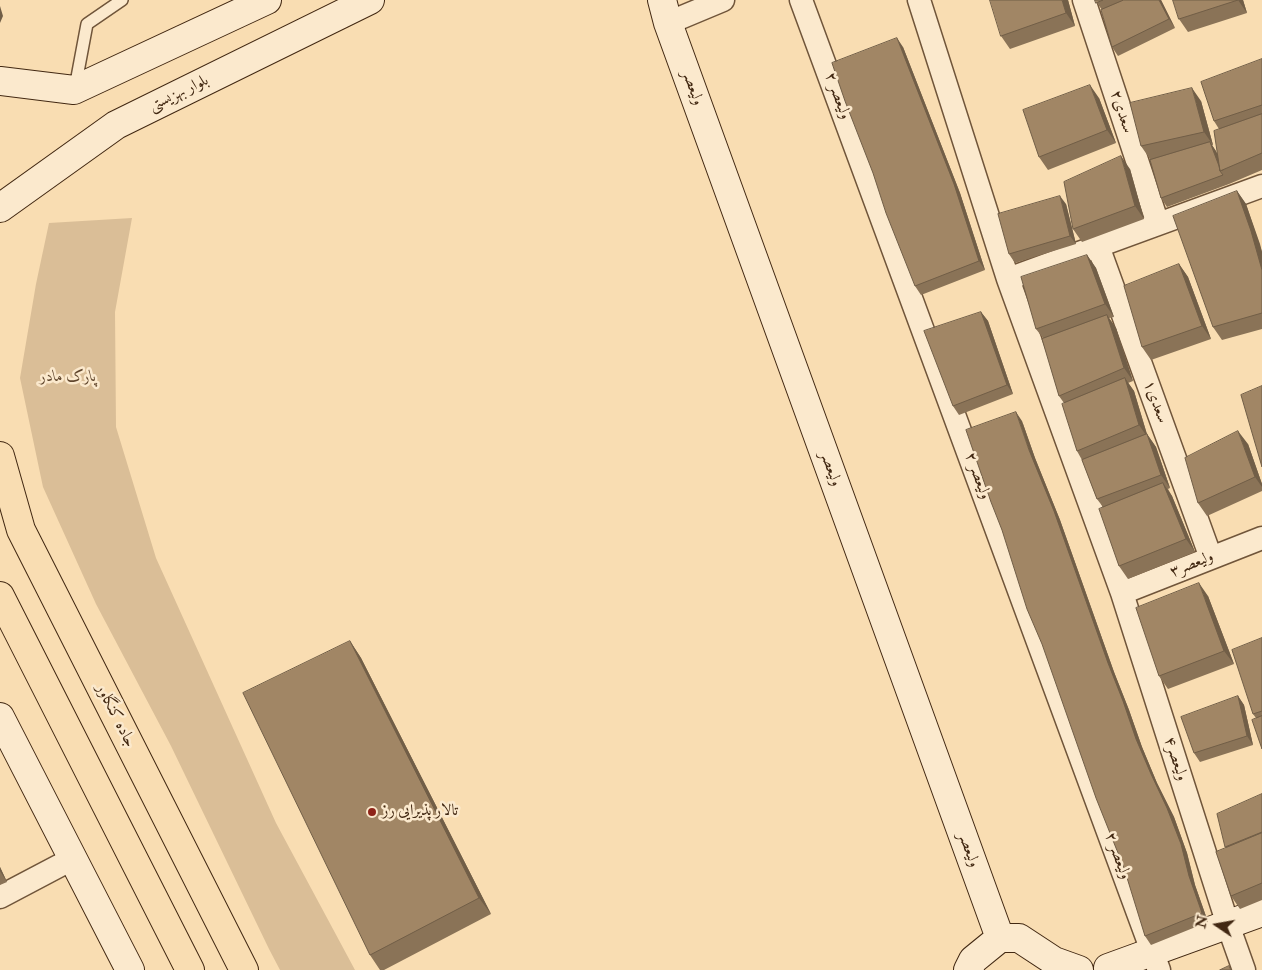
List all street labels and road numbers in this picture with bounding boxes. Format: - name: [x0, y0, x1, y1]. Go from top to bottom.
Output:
- street label: ولیعصر: [677, 68, 707, 108]
- street label: ولیعصر ۲: [820, 70, 854, 122]
- street label: بلوار بهزیستی: [146, 71, 212, 117]
- street label: سعدی۲: [1105, 88, 1137, 136]
- street label: سعدی۱: [1138, 378, 1172, 426]
- street label: ولیعصر: [815, 449, 845, 489]
- street label: ولیعصر ۲: [960, 450, 994, 502]
- street label: ولیعصر۳: [1167, 548, 1217, 582]
- street label: جاده کنگاور: [91, 681, 139, 751]
- street label: ولیعصر۴: [1159, 734, 1191, 784]
- street label: ولیعصر: [953, 830, 983, 870]
- street label: ولیعصر ۲: [1100, 830, 1134, 882]

